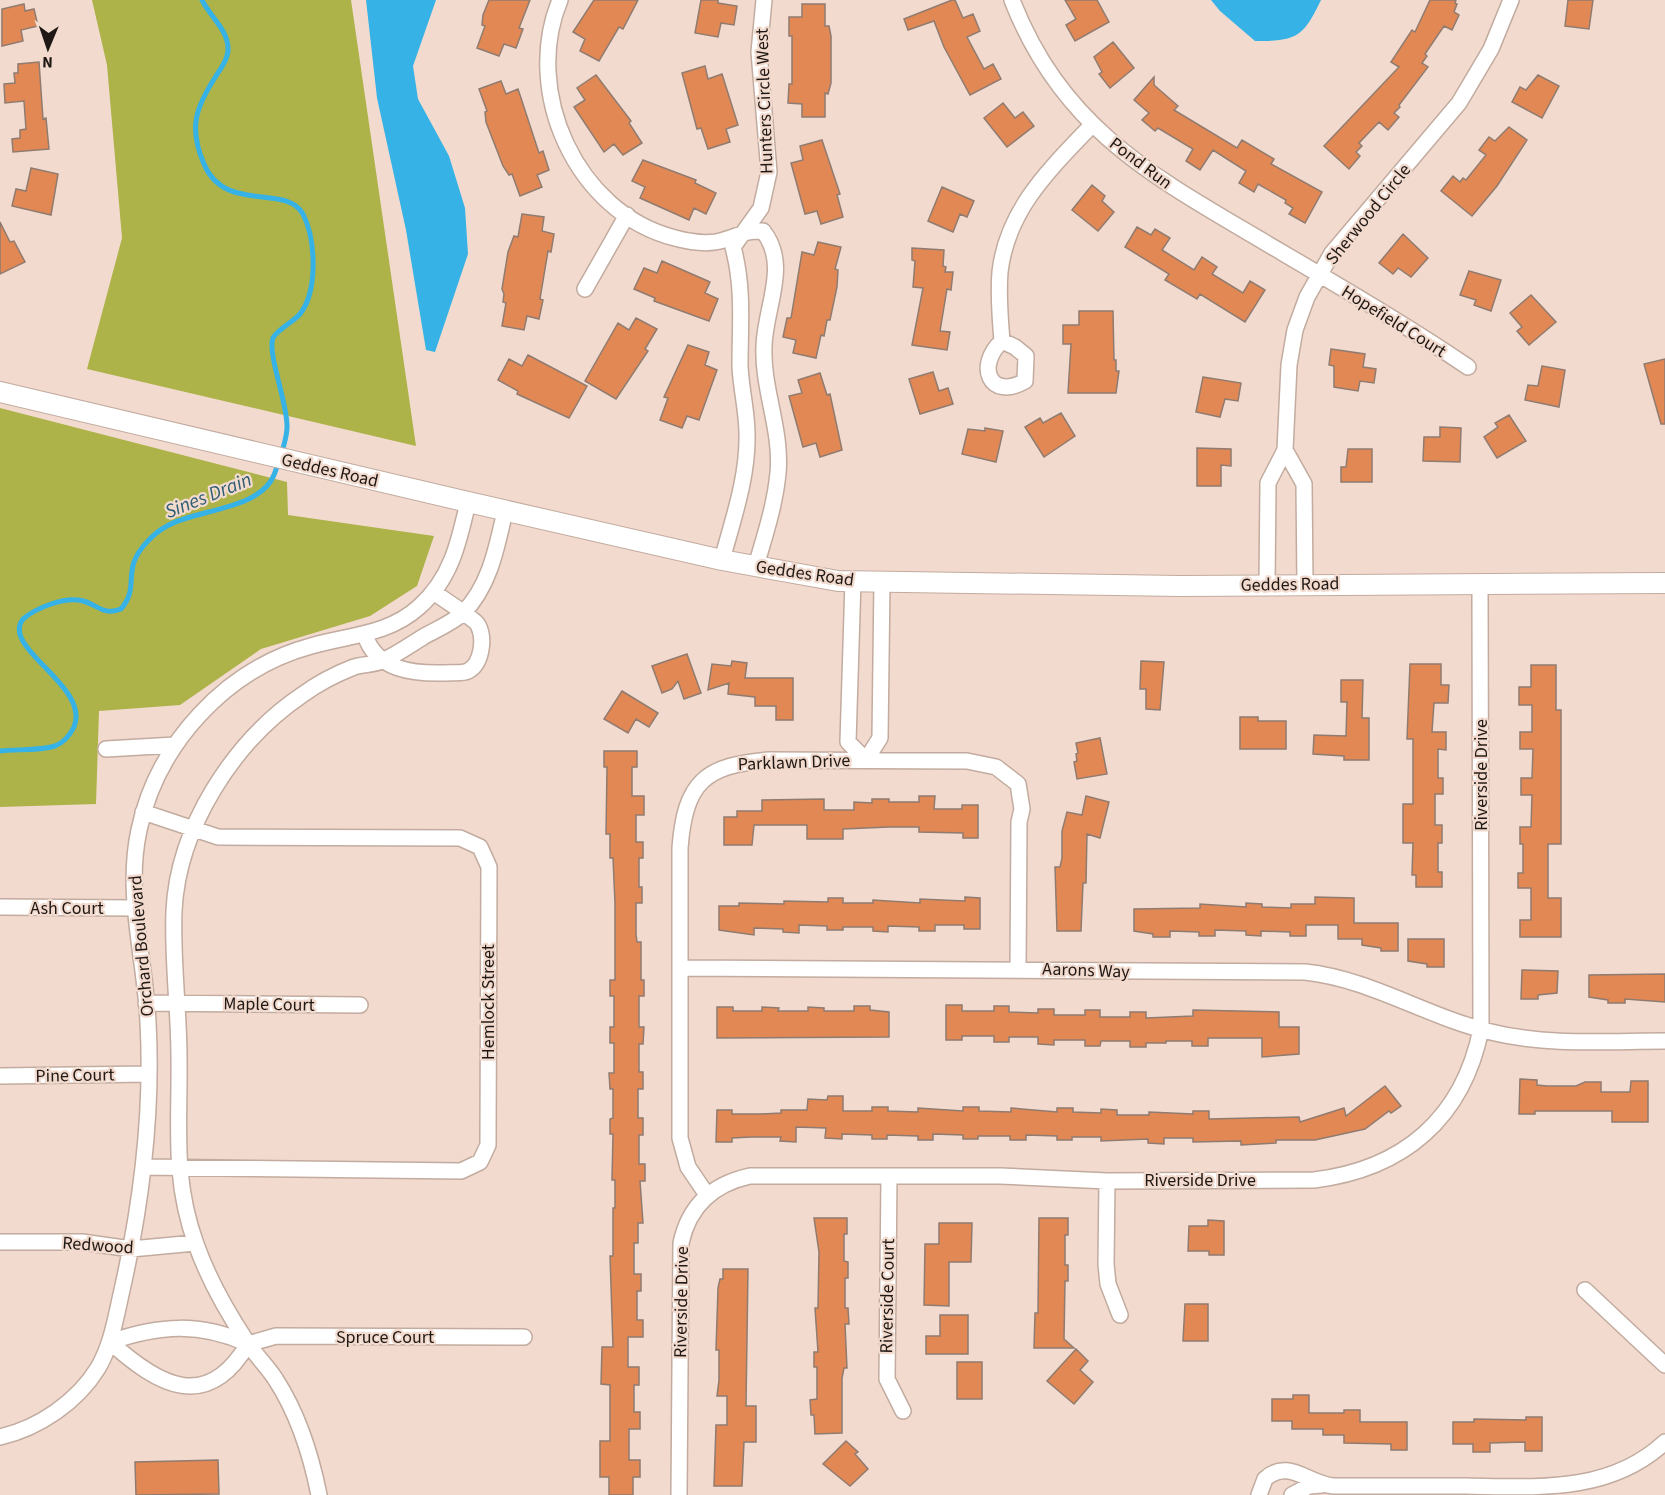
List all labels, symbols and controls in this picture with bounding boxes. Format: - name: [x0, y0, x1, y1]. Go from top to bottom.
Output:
- north arrow: [18, 18, 78, 78]
- street label: Hunters Circle West: [749, 28, 780, 174]
- text: N: [42, 51, 53, 73]
- street label: Pond Run: [1104, 131, 1177, 195]
- street label: Sherwood Circle: [1320, 158, 1417, 270]
- street label: Hopefield Court: [1337, 279, 1451, 364]
- street label: Geddes Road: [279, 447, 381, 494]
- water label: Sines Drain: [161, 466, 256, 526]
- street label: Geddes Road: [754, 554, 856, 593]
- street label: Geddes Road: [1240, 571, 1340, 598]
- street label: Riverside Drive: [1469, 719, 1494, 831]
- street label: Parklawn Drive: [737, 748, 851, 777]
- street label: Orchard Boulevard: [123, 874, 160, 1018]
- street label: Ash Court: [30, 896, 104, 921]
- street label: Hemlock Street: [476, 944, 501, 1060]
- street label: Aarons Way: [1042, 956, 1131, 985]
- street label: Maple Court: [223, 991, 315, 1018]
- street label: Pine Court: [35, 1062, 115, 1089]
- street label: Riverside Drive: [1144, 1168, 1256, 1193]
- street label: Redwood: [62, 1231, 134, 1260]
- street label: Riverside Court: [874, 1238, 901, 1354]
- street label: Riverside Drive: [668, 1246, 695, 1358]
- street label: Spruce Court: [336, 1325, 434, 1350]

